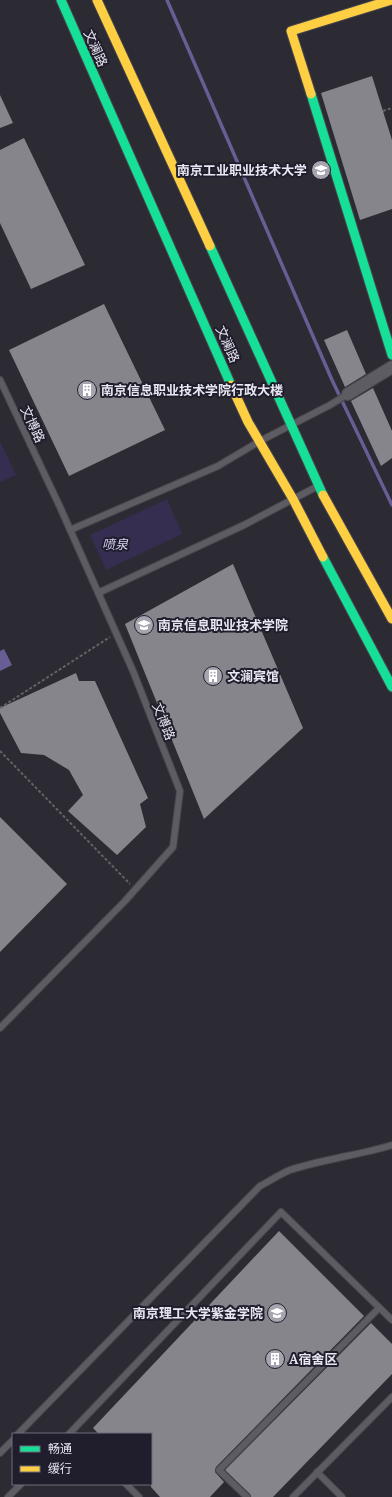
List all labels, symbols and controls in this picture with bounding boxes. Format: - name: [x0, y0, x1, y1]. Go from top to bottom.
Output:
- street label: 文澜路: [80, 27, 112, 69]
- school or university icon: 南京工业职业技术大学: [310, 159, 332, 181]
- place label: 南京工业职业技术大学: [177, 161, 307, 179]
- street label: 文澜路: [212, 323, 244, 365]
- building icon: 南京信息职业技术学院行政大楼: [76, 379, 98, 401]
- place label: 南京信息职业技术学院行政大楼: [101, 381, 283, 399]
- street label: 文博路: [17, 403, 49, 445]
- park label: 喷泉: [102, 535, 129, 553]
- school or university icon: 南京信息职业技术学院: [133, 614, 155, 636]
- place label: 南京信息职业技术学院: [158, 616, 288, 634]
- building icon: 文澜宾馆: [202, 665, 224, 687]
- place label: 文澜宾馆: [227, 667, 279, 685]
- street label: 文博路: [148, 700, 180, 742]
- school or university icon: 南京理工大学紫金学院: [266, 1302, 288, 1324]
- place label: 南京理工大学紫金学院: [133, 1304, 263, 1322]
- building icon: A宿舍区: [264, 1348, 286, 1370]
- place label: A宿舍区: [289, 1350, 337, 1368]
- legend: [12, 1433, 152, 1485]
- text: 畅通: [48, 1441, 72, 1456]
- text: 缓行: [48, 1461, 72, 1476]

